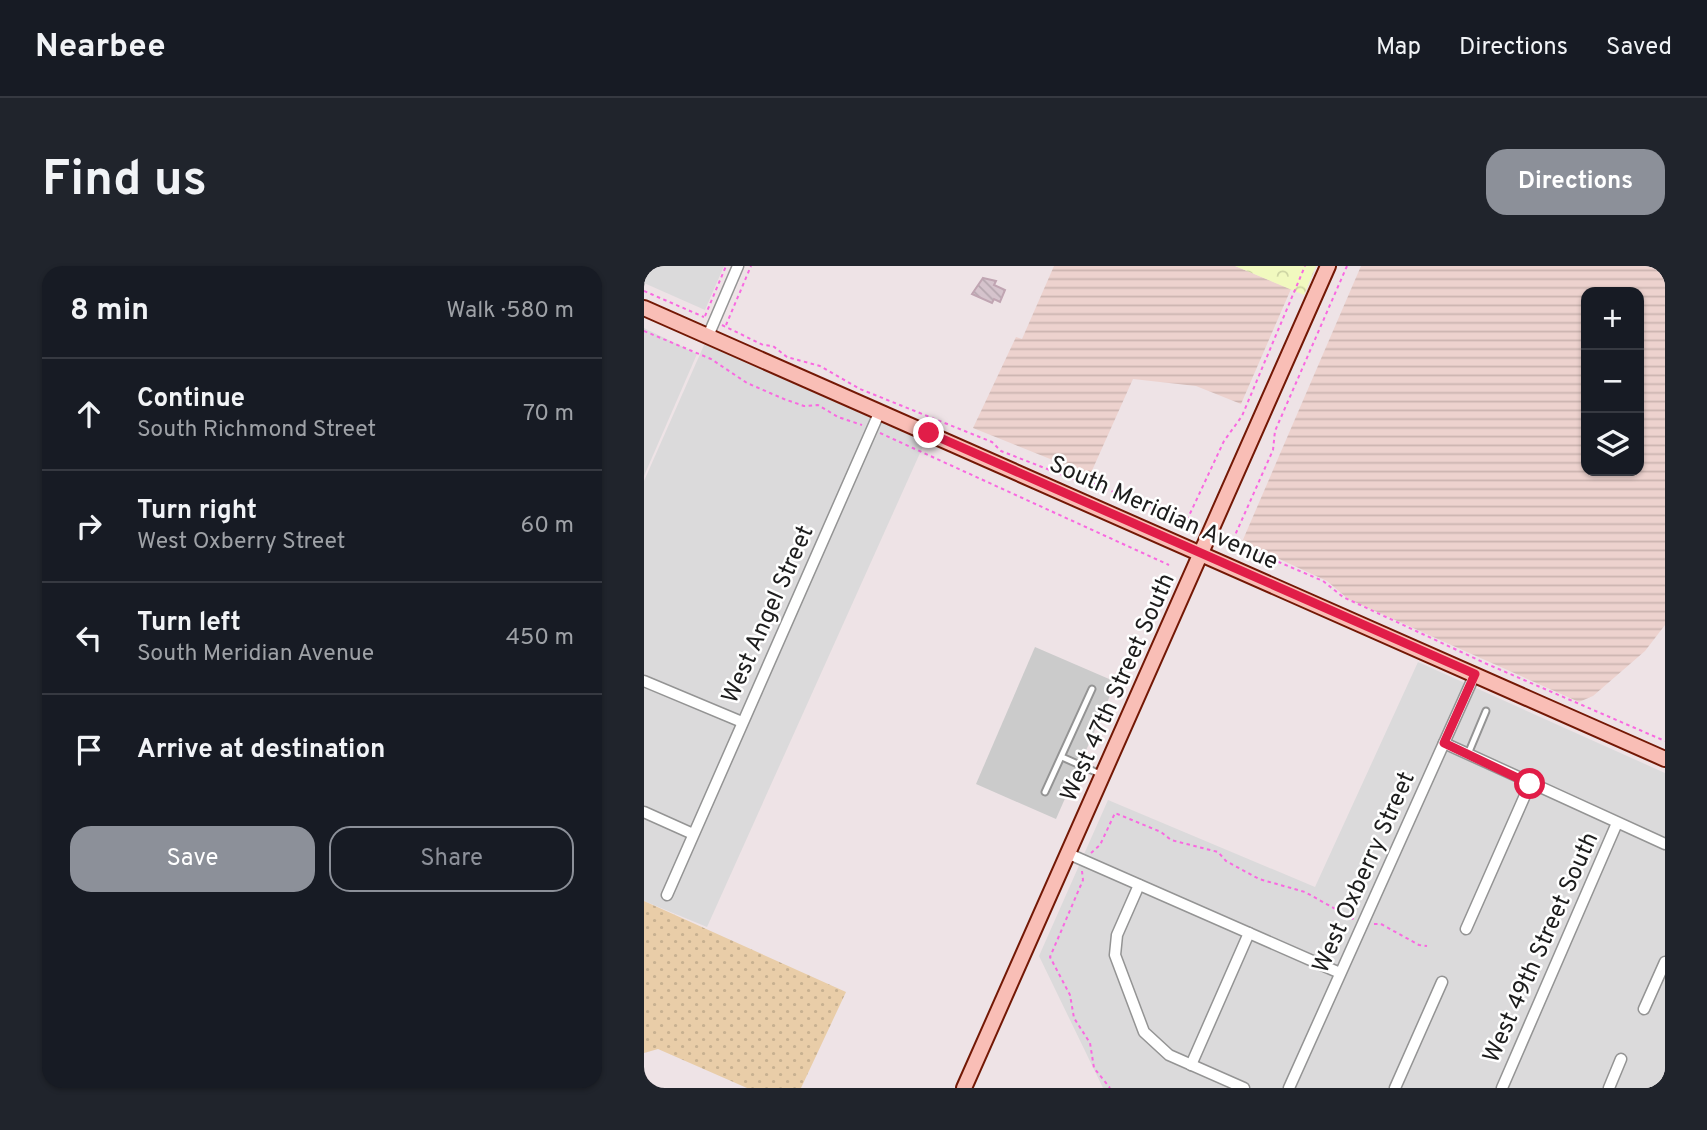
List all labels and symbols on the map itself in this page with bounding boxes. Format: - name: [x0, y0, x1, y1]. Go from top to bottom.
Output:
- route end: [913, 417, 944, 448]
- street label: South Meridian Avenue: [1044, 450, 1282, 578]
- street label: West Angel Street: [716, 521, 821, 708]
- street label: West 47th Street South: [1055, 569, 1183, 807]
- street label: West Oxberry Street: [1307, 767, 1423, 978]
- route start: [1514, 768, 1545, 799]
- street label: West 49th Street South: [1477, 828, 1606, 1068]

